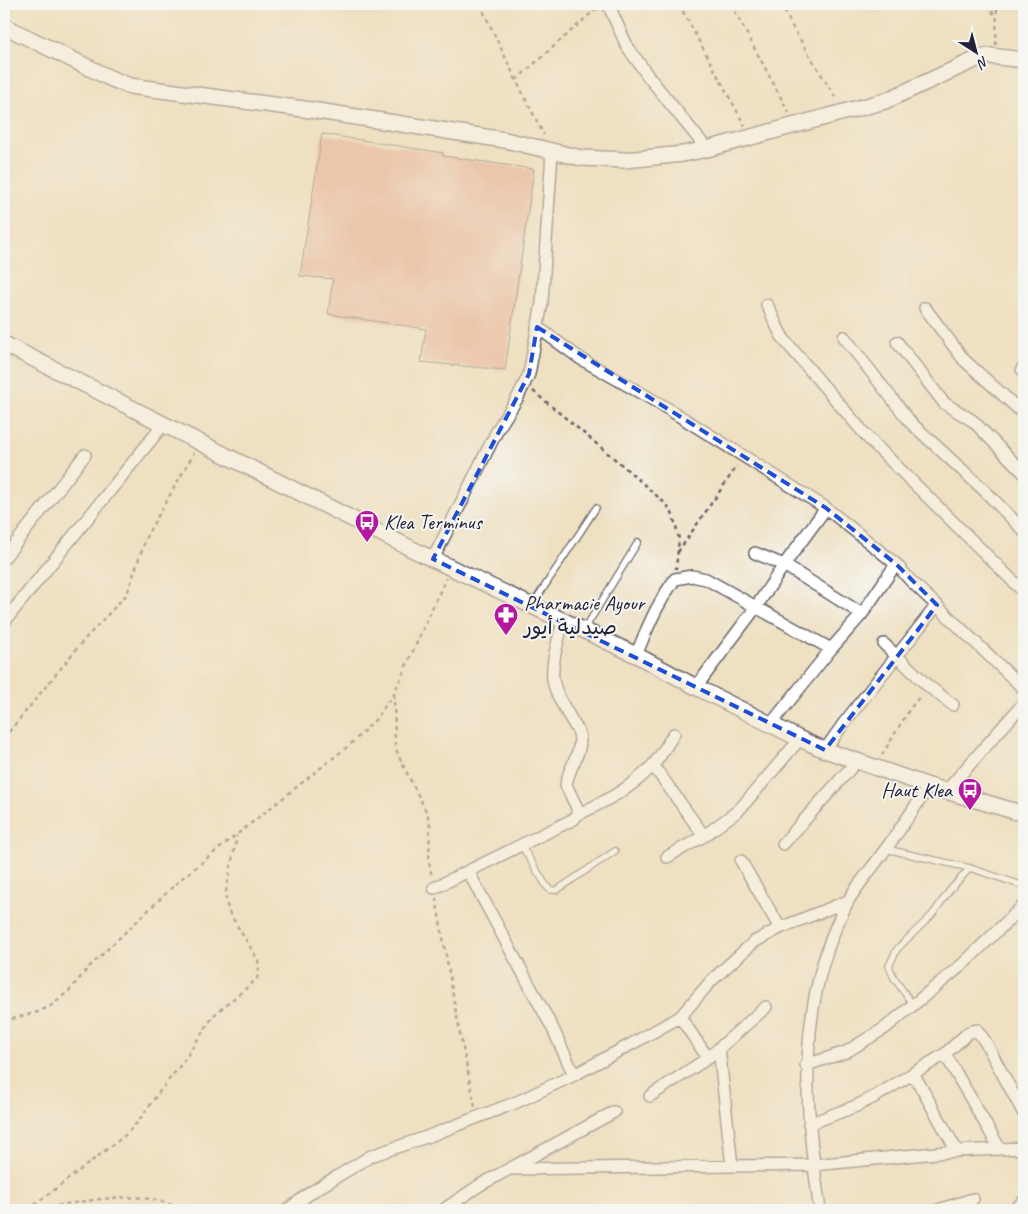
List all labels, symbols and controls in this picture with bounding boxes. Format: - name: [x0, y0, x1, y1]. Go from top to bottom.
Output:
- north arrow: [950, 28, 1000, 78]
- text: N: [973, 53, 992, 73]
- bus stop icon: Klea Terminus: [354, 509, 380, 543]
- place label: Klea Terminus: [384, 509, 483, 535]
- place label: Pharmacie Ayour صيدلية أيور: [522, 590, 646, 640]
- pharmacy icon: Pharmacie Ayour صيدلية أيور: [493, 602, 519, 636]
- place label: Haut Klea: [881, 777, 954, 803]
- bus stop icon: Haut Klea: [957, 777, 983, 811]

